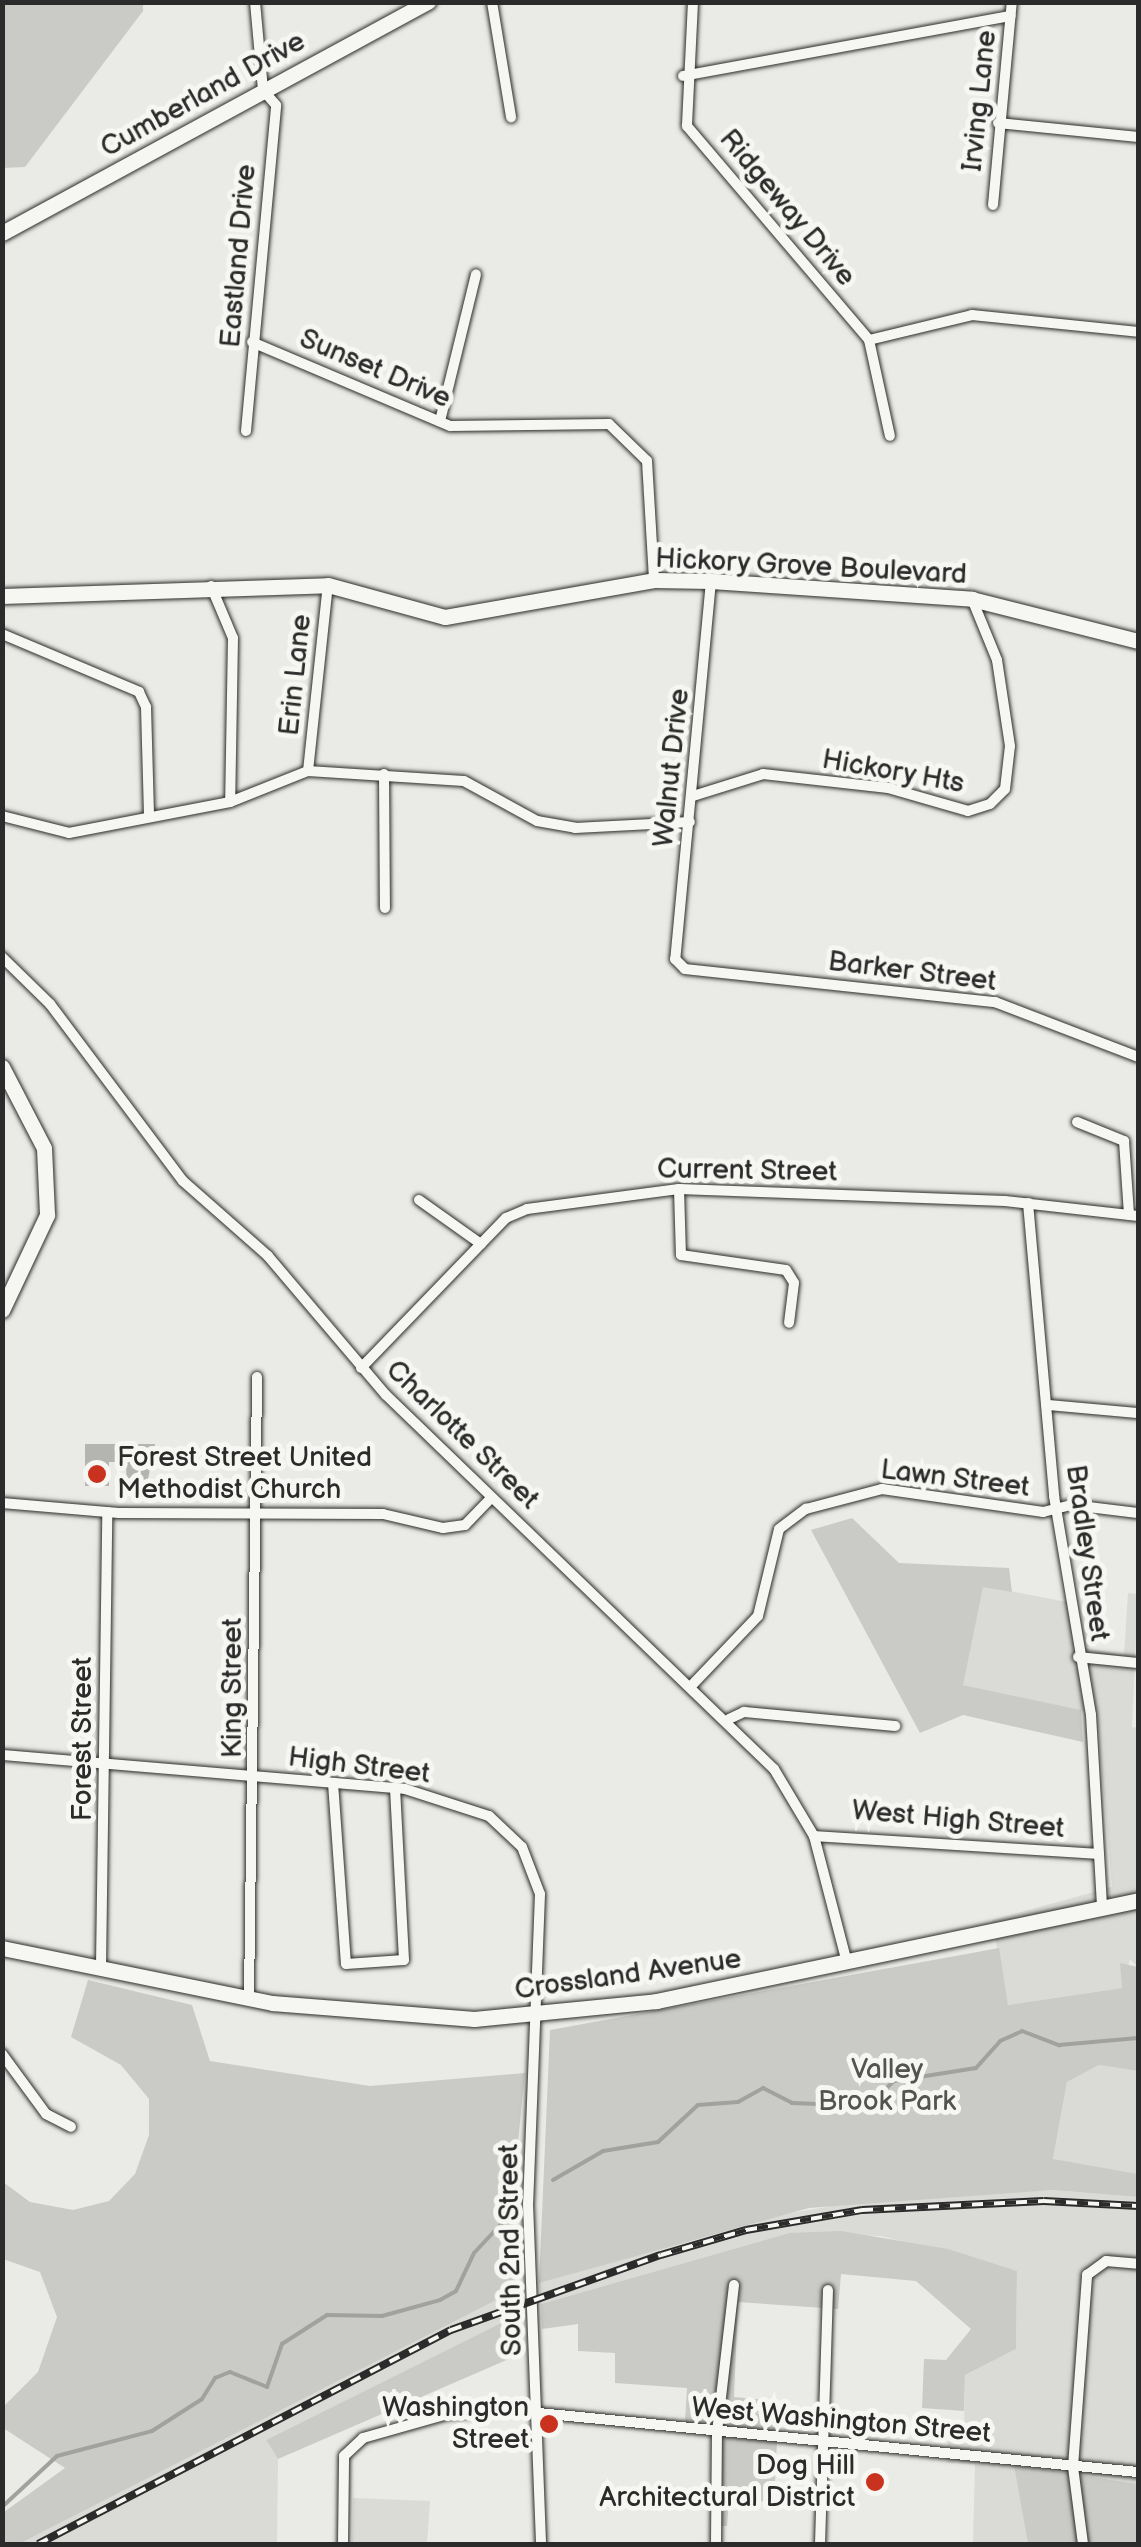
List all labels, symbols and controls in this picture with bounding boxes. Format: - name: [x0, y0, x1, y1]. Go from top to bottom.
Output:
- street label: Cumberland Drive: [95, 25, 311, 165]
- street label: Irving Lane: [956, 29, 1004, 173]
- street label: Ridgeway Drive: [711, 122, 863, 294]
- street label: Eastland Drive: [214, 163, 264, 349]
- street label: Sunset Drive: [294, 322, 456, 416]
- street label: Hickory Grove Boulevard: [653, 542, 969, 592]
- street label: Erin Lane: [273, 613, 319, 737]
- street label: Walnut Drive: [647, 687, 697, 849]
- street label: Hickory Hts: [818, 743, 968, 801]
- street label: Barker Street: [826, 945, 998, 999]
- street label: Current Street: [656, 1153, 838, 1189]
- street label: Charlotte Street: [378, 1353, 546, 1517]
- place label: Forest Street United Methodist Church: [117, 1441, 373, 1507]
- street label: Lawn Street: [878, 1453, 1032, 1505]
- street label: Bradley Street: [1058, 1461, 1116, 1645]
- marker: Forest Street United Methodist Church: [86, 1463, 108, 1485]
- street label: King Street: [216, 1617, 250, 1759]
- street label: Forest Street: [66, 1657, 100, 1821]
- street label: High Street: [286, 1741, 432, 1791]
- street label: West High Street: [850, 1794, 1066, 1846]
- street label: Crossland Avenue: [513, 1942, 743, 2008]
- park label: Valley Brook Park: [818, 2053, 956, 2119]
- street label: South 2nd Street: [492, 2143, 530, 2357]
- place label: Washington Street: [382, 2391, 529, 2457]
- street label: West Washington Street: [689, 2391, 993, 2451]
- marker: Washington Street: [538, 2413, 560, 2435]
- place label: Dog Hill Architectural District: [599, 2449, 855, 2515]
- marker: Dog Hill Architectural District: [864, 2471, 886, 2493]

